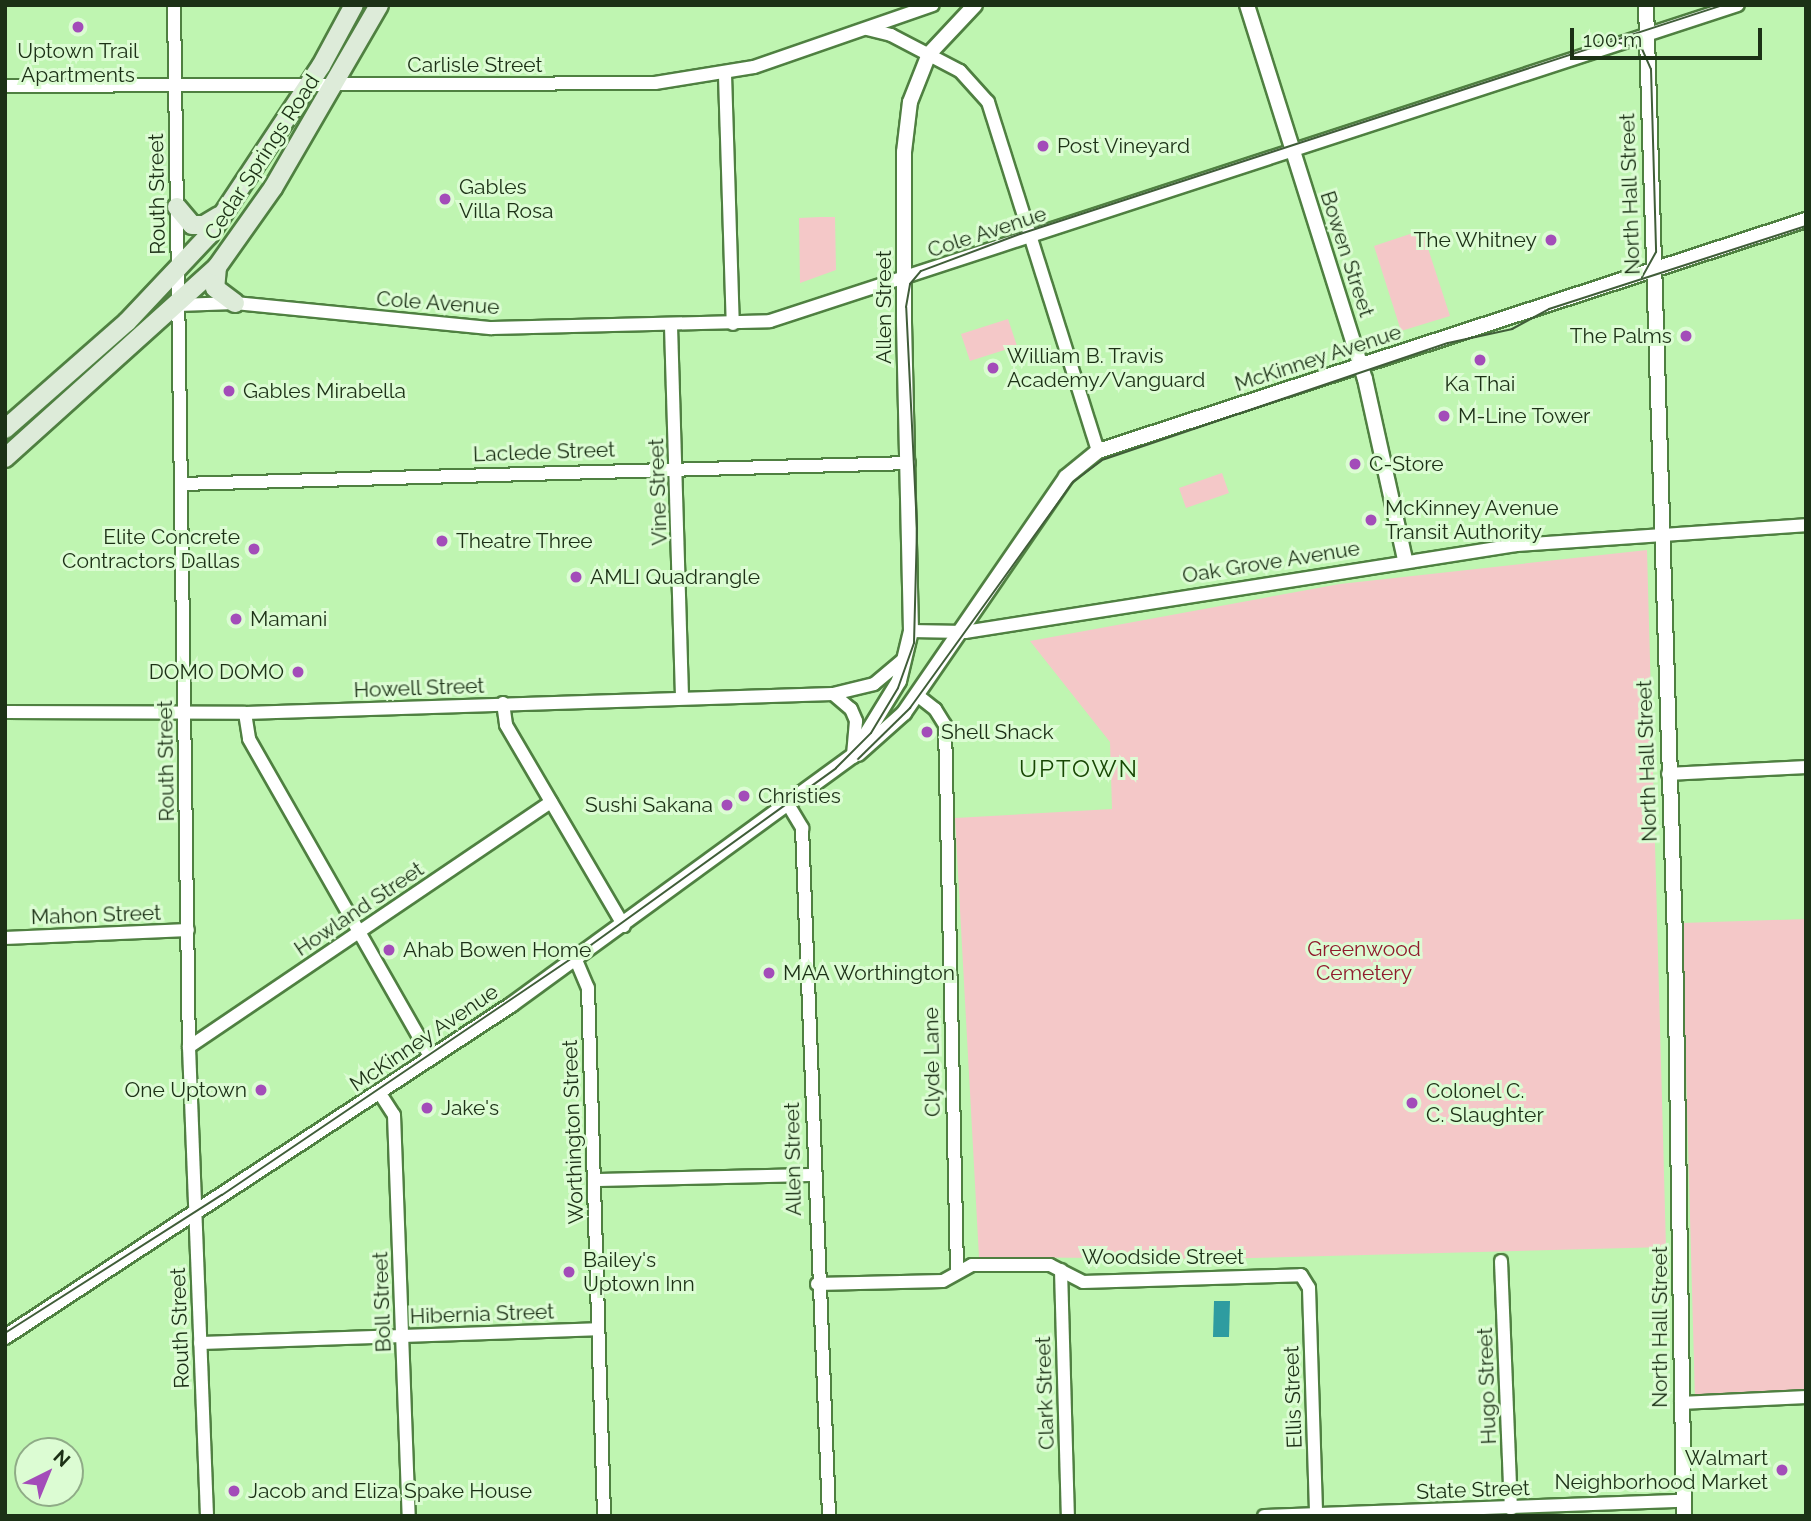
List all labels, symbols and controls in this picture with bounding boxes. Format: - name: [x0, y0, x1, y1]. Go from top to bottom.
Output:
- scale bar: [1573, 14, 1766, 58]
- marker: Uptown Trail Apartments: [70, 19, 86, 35]
- text: 100 m: [1583, 27, 1642, 52]
- place label: Uptown Trail Apartments: [17, 38, 139, 88]
- street label: Carlisle Street: [407, 52, 543, 78]
- street label: Cedar Springs Road: [199, 69, 325, 245]
- street label: North Hall Street: [1615, 112, 1645, 276]
- street label: Routh Street: [143, 133, 171, 255]
- place label: Post Vineyard: [1057, 133, 1191, 159]
- marker: Post Vineyard: [1035, 138, 1051, 154]
- place label: Gables Villa Rosa: [459, 174, 554, 224]
- street label: Bowen Street: [1315, 188, 1379, 320]
- marker: Gables Villa Rosa: [437, 191, 453, 207]
- street label: Cole Avenue: [924, 201, 1050, 263]
- place label: The Whitney: [1413, 227, 1537, 253]
- marker: The Whitney: [1543, 232, 1559, 248]
- street label: Allen Street: [871, 250, 897, 364]
- street label: Cole Avenue: [375, 286, 501, 320]
- street label: McKinney Avenue: [1231, 319, 1405, 397]
- place label: The Palms: [1570, 323, 1672, 349]
- marker: The Palms: [1678, 328, 1694, 344]
- place label: William B. Travis Academy/Vanguard: [1007, 343, 1205, 393]
- marker: Ka Thai: [1472, 352, 1488, 368]
- marker: William B. Travis Academy/Vanguard: [985, 360, 1001, 376]
- place label: Ka Thai: [1444, 371, 1516, 397]
- place label: Gables Mirabella: [243, 378, 406, 404]
- marker: Gables Mirabella: [221, 383, 237, 399]
- place label: M-Line Tower: [1458, 403, 1591, 429]
- marker: M-Line Tower: [1436, 408, 1452, 424]
- street label: Laclede Street: [472, 437, 616, 467]
- street label: Vine Street: [644, 438, 672, 546]
- place label: C-Store: [1369, 451, 1444, 477]
- marker: C-Store: [1347, 456, 1363, 472]
- place label: McKinney Avenue Transit Authority: [1385, 495, 1560, 545]
- marker: McKinney Avenue Transit Authority: [1363, 512, 1379, 528]
- place label: Elite Concrete Contractors Dallas: [62, 524, 240, 574]
- place label: Theatre Three: [456, 528, 593, 554]
- marker: Theatre Three: [434, 533, 450, 549]
- street label: Oak Grove Avenue: [1180, 535, 1362, 589]
- marker: Elite Concrete Contractors Dallas: [246, 541, 262, 557]
- place label: AMLI Quadrangle: [590, 564, 760, 590]
- marker: AMLI Quadrangle: [568, 569, 584, 585]
- place label: Mamani: [250, 606, 327, 632]
- marker: Mamani: [228, 611, 244, 627]
- place label: DOMO DOMO: [149, 659, 284, 685]
- marker: DOMO DOMO: [290, 664, 306, 680]
- street label: Howell Street: [353, 673, 485, 703]
- street label: North Hall Street: [1632, 679, 1662, 843]
- street label: Routh Street: [152, 700, 180, 822]
- place label: Shell Shack: [941, 719, 1054, 745]
- marker: Shell Shack: [919, 724, 935, 740]
- district label: UPTOWN: [1020, 755, 1138, 783]
- place label: Christies: [758, 783, 841, 809]
- marker: Christies: [736, 788, 752, 804]
- place label: Sushi Sakana: [585, 792, 713, 818]
- marker: Sushi Sakana: [719, 797, 735, 813]
- street label: Howland Street: [290, 856, 428, 962]
- street label: Mahon Street: [30, 900, 162, 930]
- park label: Greenwood Cemetery: [1307, 936, 1421, 986]
- place label: Ahab Bowen Home: [403, 937, 591, 963]
- marker: Ahab Bowen Home: [381, 942, 397, 958]
- place label: MAA Worthington: [783, 960, 956, 986]
- marker: MAA Worthington: [761, 965, 777, 981]
- street label: McKinney Avenue: [345, 979, 503, 1097]
- street label: Clyde Lane: [918, 1007, 946, 1117]
- street label: Worthington Street: [557, 1039, 589, 1225]
- place label: One Uptown: [125, 1077, 247, 1103]
- place label: Colonel C. C. Slaughter: [1426, 1078, 1544, 1128]
- marker: One Uptown: [253, 1082, 269, 1098]
- place label: Jake's: [441, 1095, 499, 1121]
- marker: Colonel C. C. Slaughter: [1404, 1095, 1420, 1111]
- marker: Jake's: [419, 1100, 435, 1116]
- street label: Allen Street: [779, 1102, 807, 1216]
- street label: Woodside Street: [1082, 1244, 1244, 1270]
- street label: North Hall Street: [1647, 1246, 1673, 1408]
- place label: Bailey's Uptown Inn: [583, 1247, 695, 1297]
- street label: Boll Street: [368, 1251, 396, 1353]
- marker: Bailey's Uptown Inn: [561, 1264, 577, 1280]
- street label: Routh Street: [165, 1267, 195, 1389]
- street label: Hibernia Street: [409, 1299, 555, 1329]
- street label: Hugo Street: [1472, 1327, 1502, 1445]
- street label: Clark Street: [1030, 1336, 1060, 1450]
- street label: Ellis Street: [1279, 1345, 1307, 1449]
- north arrow: [14, 1437, 84, 1507]
- text: N: [49, 1445, 75, 1471]
- place label: Walmart Neighborhood Market: [1554, 1445, 1768, 1495]
- marker: Walmart Neighborhood Market: [1774, 1462, 1790, 1478]
- street label: State Street: [1416, 1475, 1530, 1505]
- place label: Jacob and Eliza Spake House: [248, 1478, 532, 1504]
- marker: Jacob and Eliza Spake House: [226, 1483, 242, 1499]

